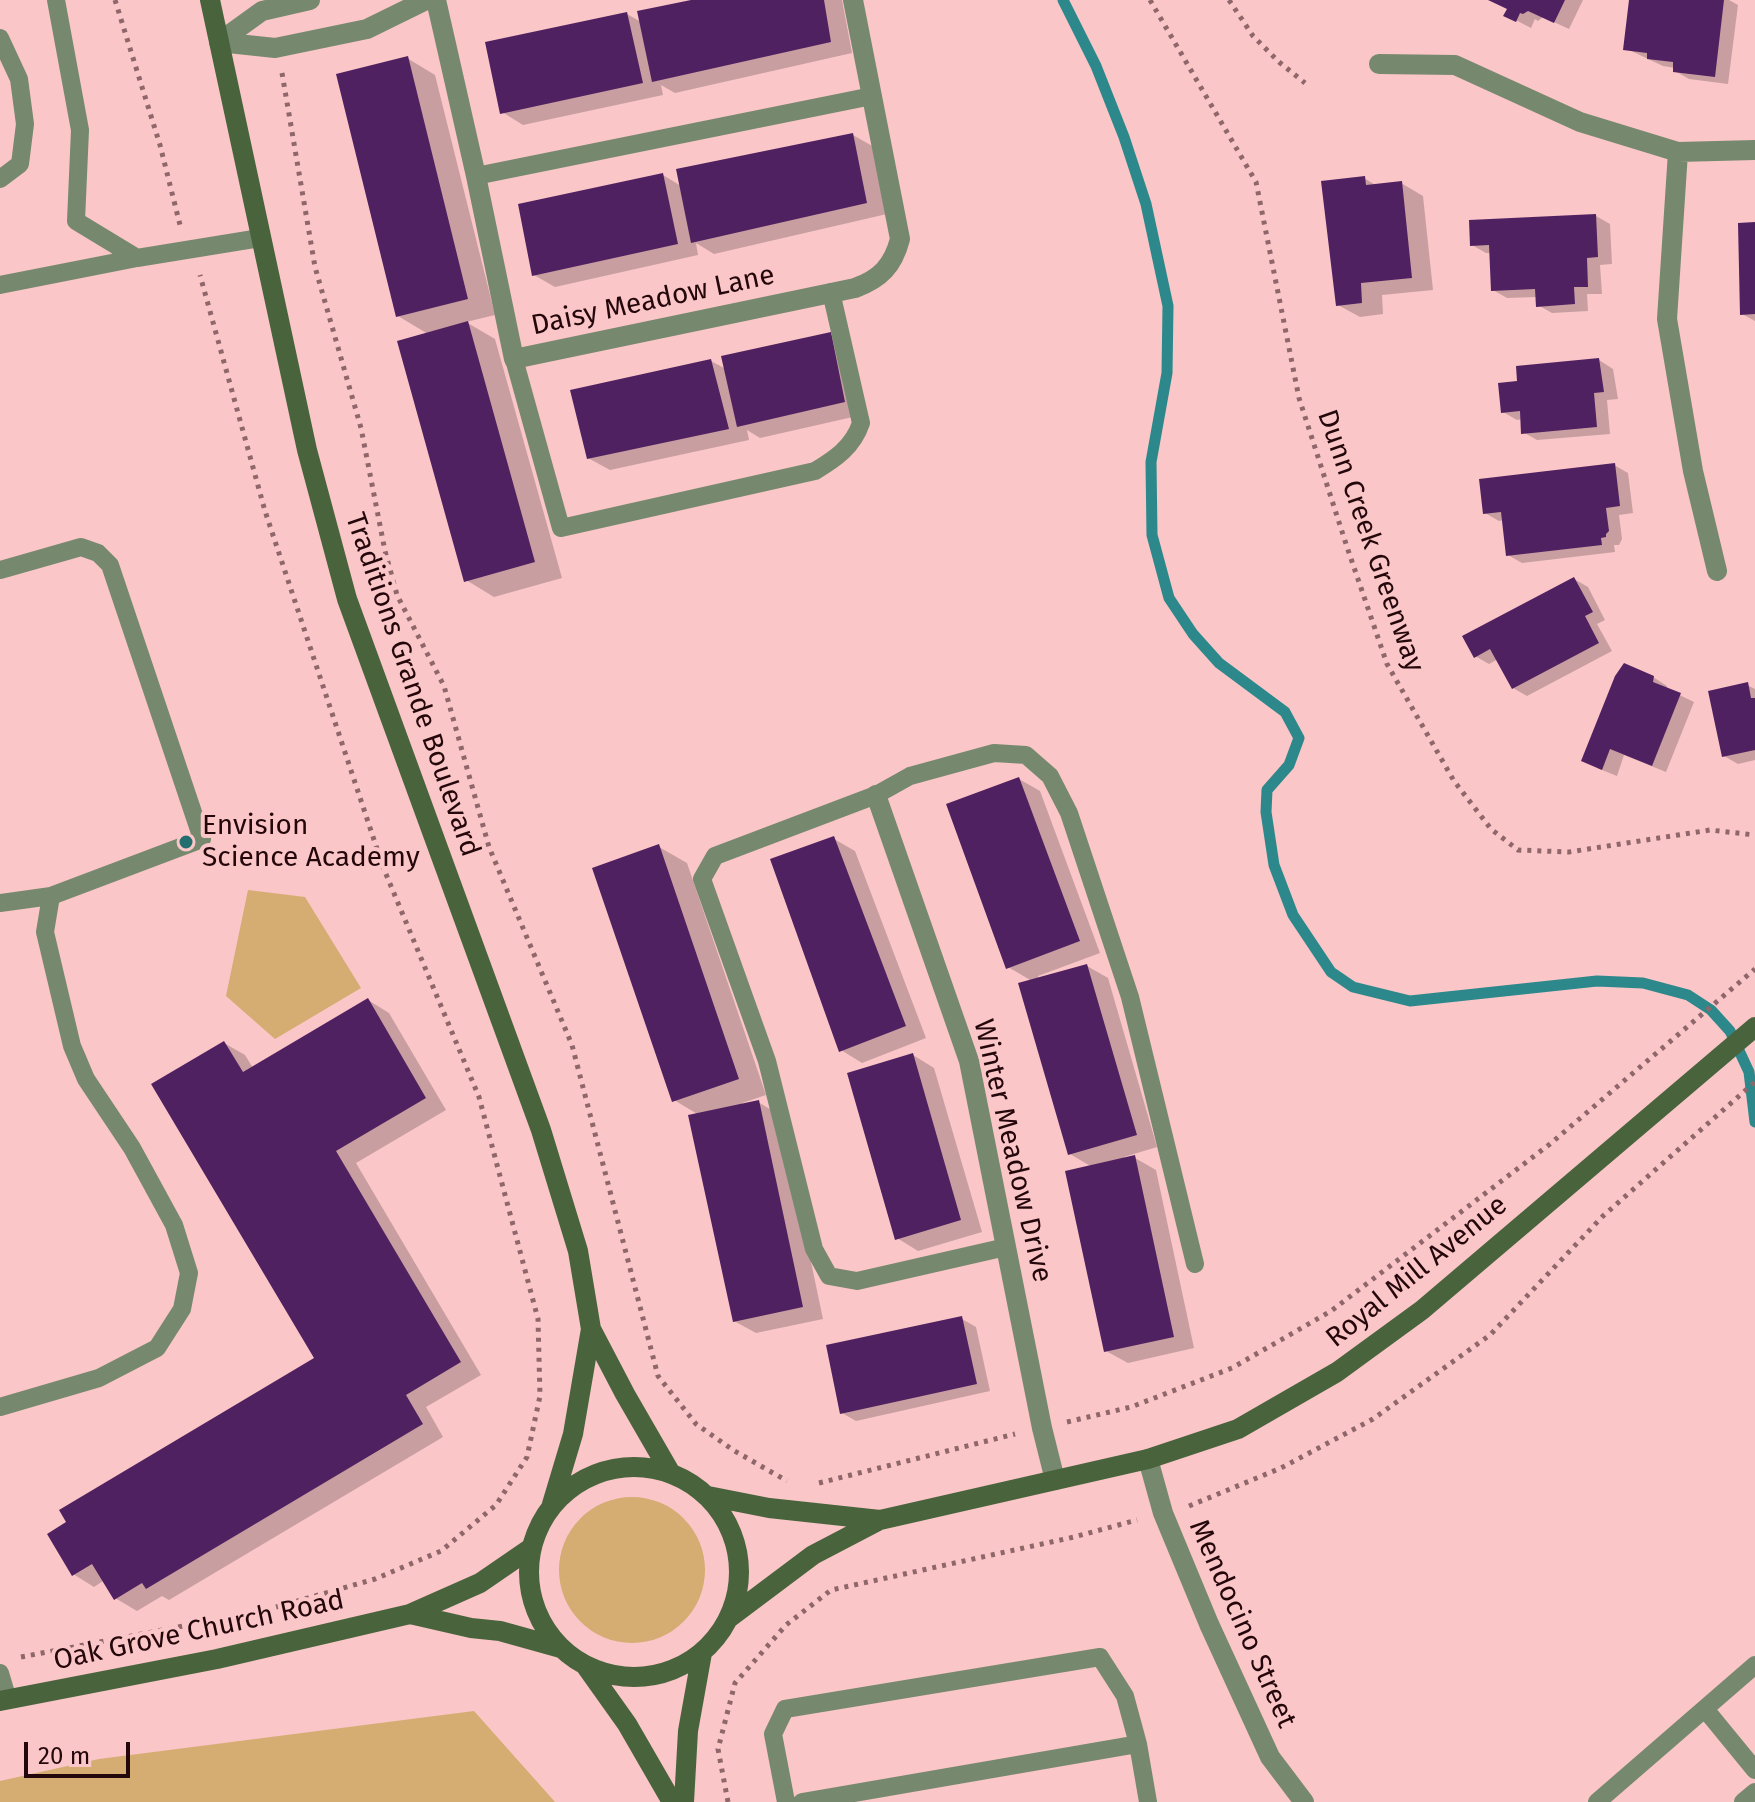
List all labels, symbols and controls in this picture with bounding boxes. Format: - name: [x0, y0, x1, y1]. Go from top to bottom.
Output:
- street label: Daisy Meadow Lane: [528, 259, 778, 343]
- street label: Dunn Creek Greenway: [1309, 406, 1431, 676]
- street label: Traditions Grande Boulevard: [337, 509, 487, 861]
- place label: Envision Science Academy: [202, 809, 420, 875]
- marker: Envision Science Academy: [177, 833, 195, 851]
- street label: Winter Meadow Drive: [965, 1016, 1059, 1286]
- street label: Royal Mill Avenue: [1320, 1189, 1514, 1355]
- street label: Mendocino Street: [1181, 1515, 1303, 1733]
- street label: Oak Grove Church Road: [51, 1584, 347, 1678]
- scale bar: [28, 1726, 134, 1776]
- text: 20 m: [38, 1742, 90, 1770]

